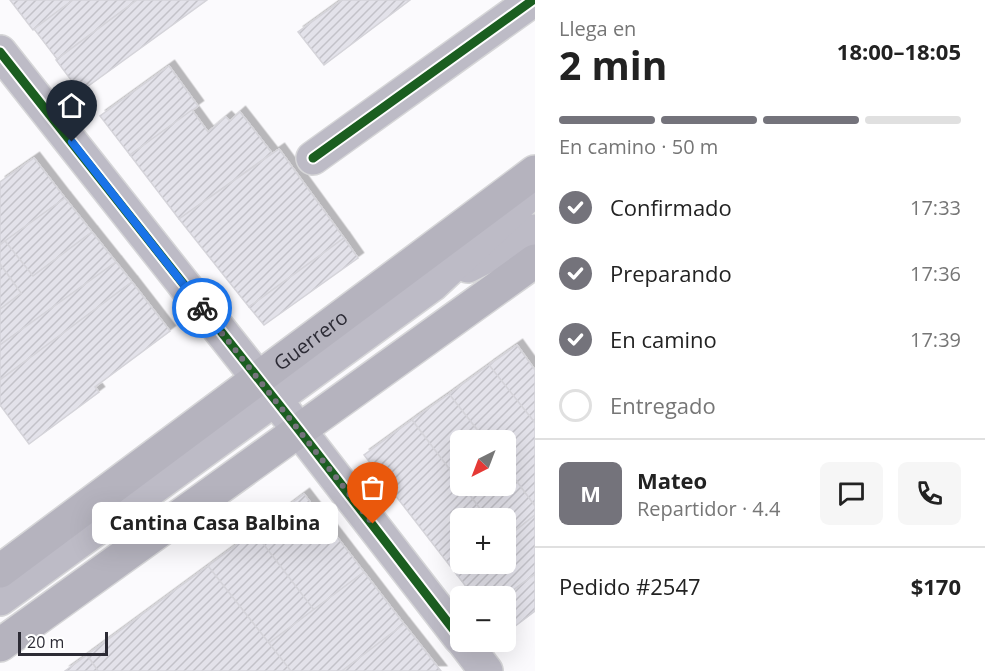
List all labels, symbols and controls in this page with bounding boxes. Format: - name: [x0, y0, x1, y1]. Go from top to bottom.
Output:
- text: Llega en: [559, 15, 636, 42]
- text: 18:00–18:05: [837, 36, 961, 66]
- text: 2 min: [559, 38, 667, 91]
- pin: [46, 80, 97, 142]
- icon: home: [55, 89, 88, 122]
- text: En camino · 50 m: [559, 133, 718, 160]
- icon: check: [559, 191, 592, 224]
- text: Confirmado: [610, 192, 732, 222]
- text: 17:33: [910, 194, 961, 221]
- icon: check: [559, 257, 592, 290]
- text: Preparando: [610, 258, 732, 288]
- text: 17:36: [910, 260, 961, 287]
- courier: [172, 278, 232, 338]
- icon: bike: [186, 292, 219, 325]
- street label: Guerrero: [268, 303, 353, 376]
- icon: check: [559, 323, 592, 356]
- text: En camino: [610, 324, 717, 354]
- text: 17:39: [910, 326, 961, 353]
- text: Entregado: [610, 390, 716, 420]
- north arrow: [450, 430, 516, 496]
- map controls: [450, 430, 516, 652]
- pin: [347, 462, 398, 524]
- button: chat: [820, 462, 883, 525]
- button: phone: [898, 462, 961, 525]
- text: Mateo: [637, 465, 707, 495]
- icon: bag: [356, 471, 389, 504]
- text: M: [580, 478, 601, 508]
- text: Repartidor · 4.4: [637, 495, 781, 522]
- callout: Cantina Casa Balbina: [91, 503, 337, 545]
- button: +: [450, 508, 516, 574]
- text: Cantina Casa Balbina: [110, 509, 320, 536]
- text: Pedido #2547: [559, 571, 701, 601]
- text: $170: [911, 571, 961, 601]
- button: −: [450, 586, 516, 652]
- scale bar: [18, 629, 108, 656]
- text: 20 m: [27, 631, 64, 653]

